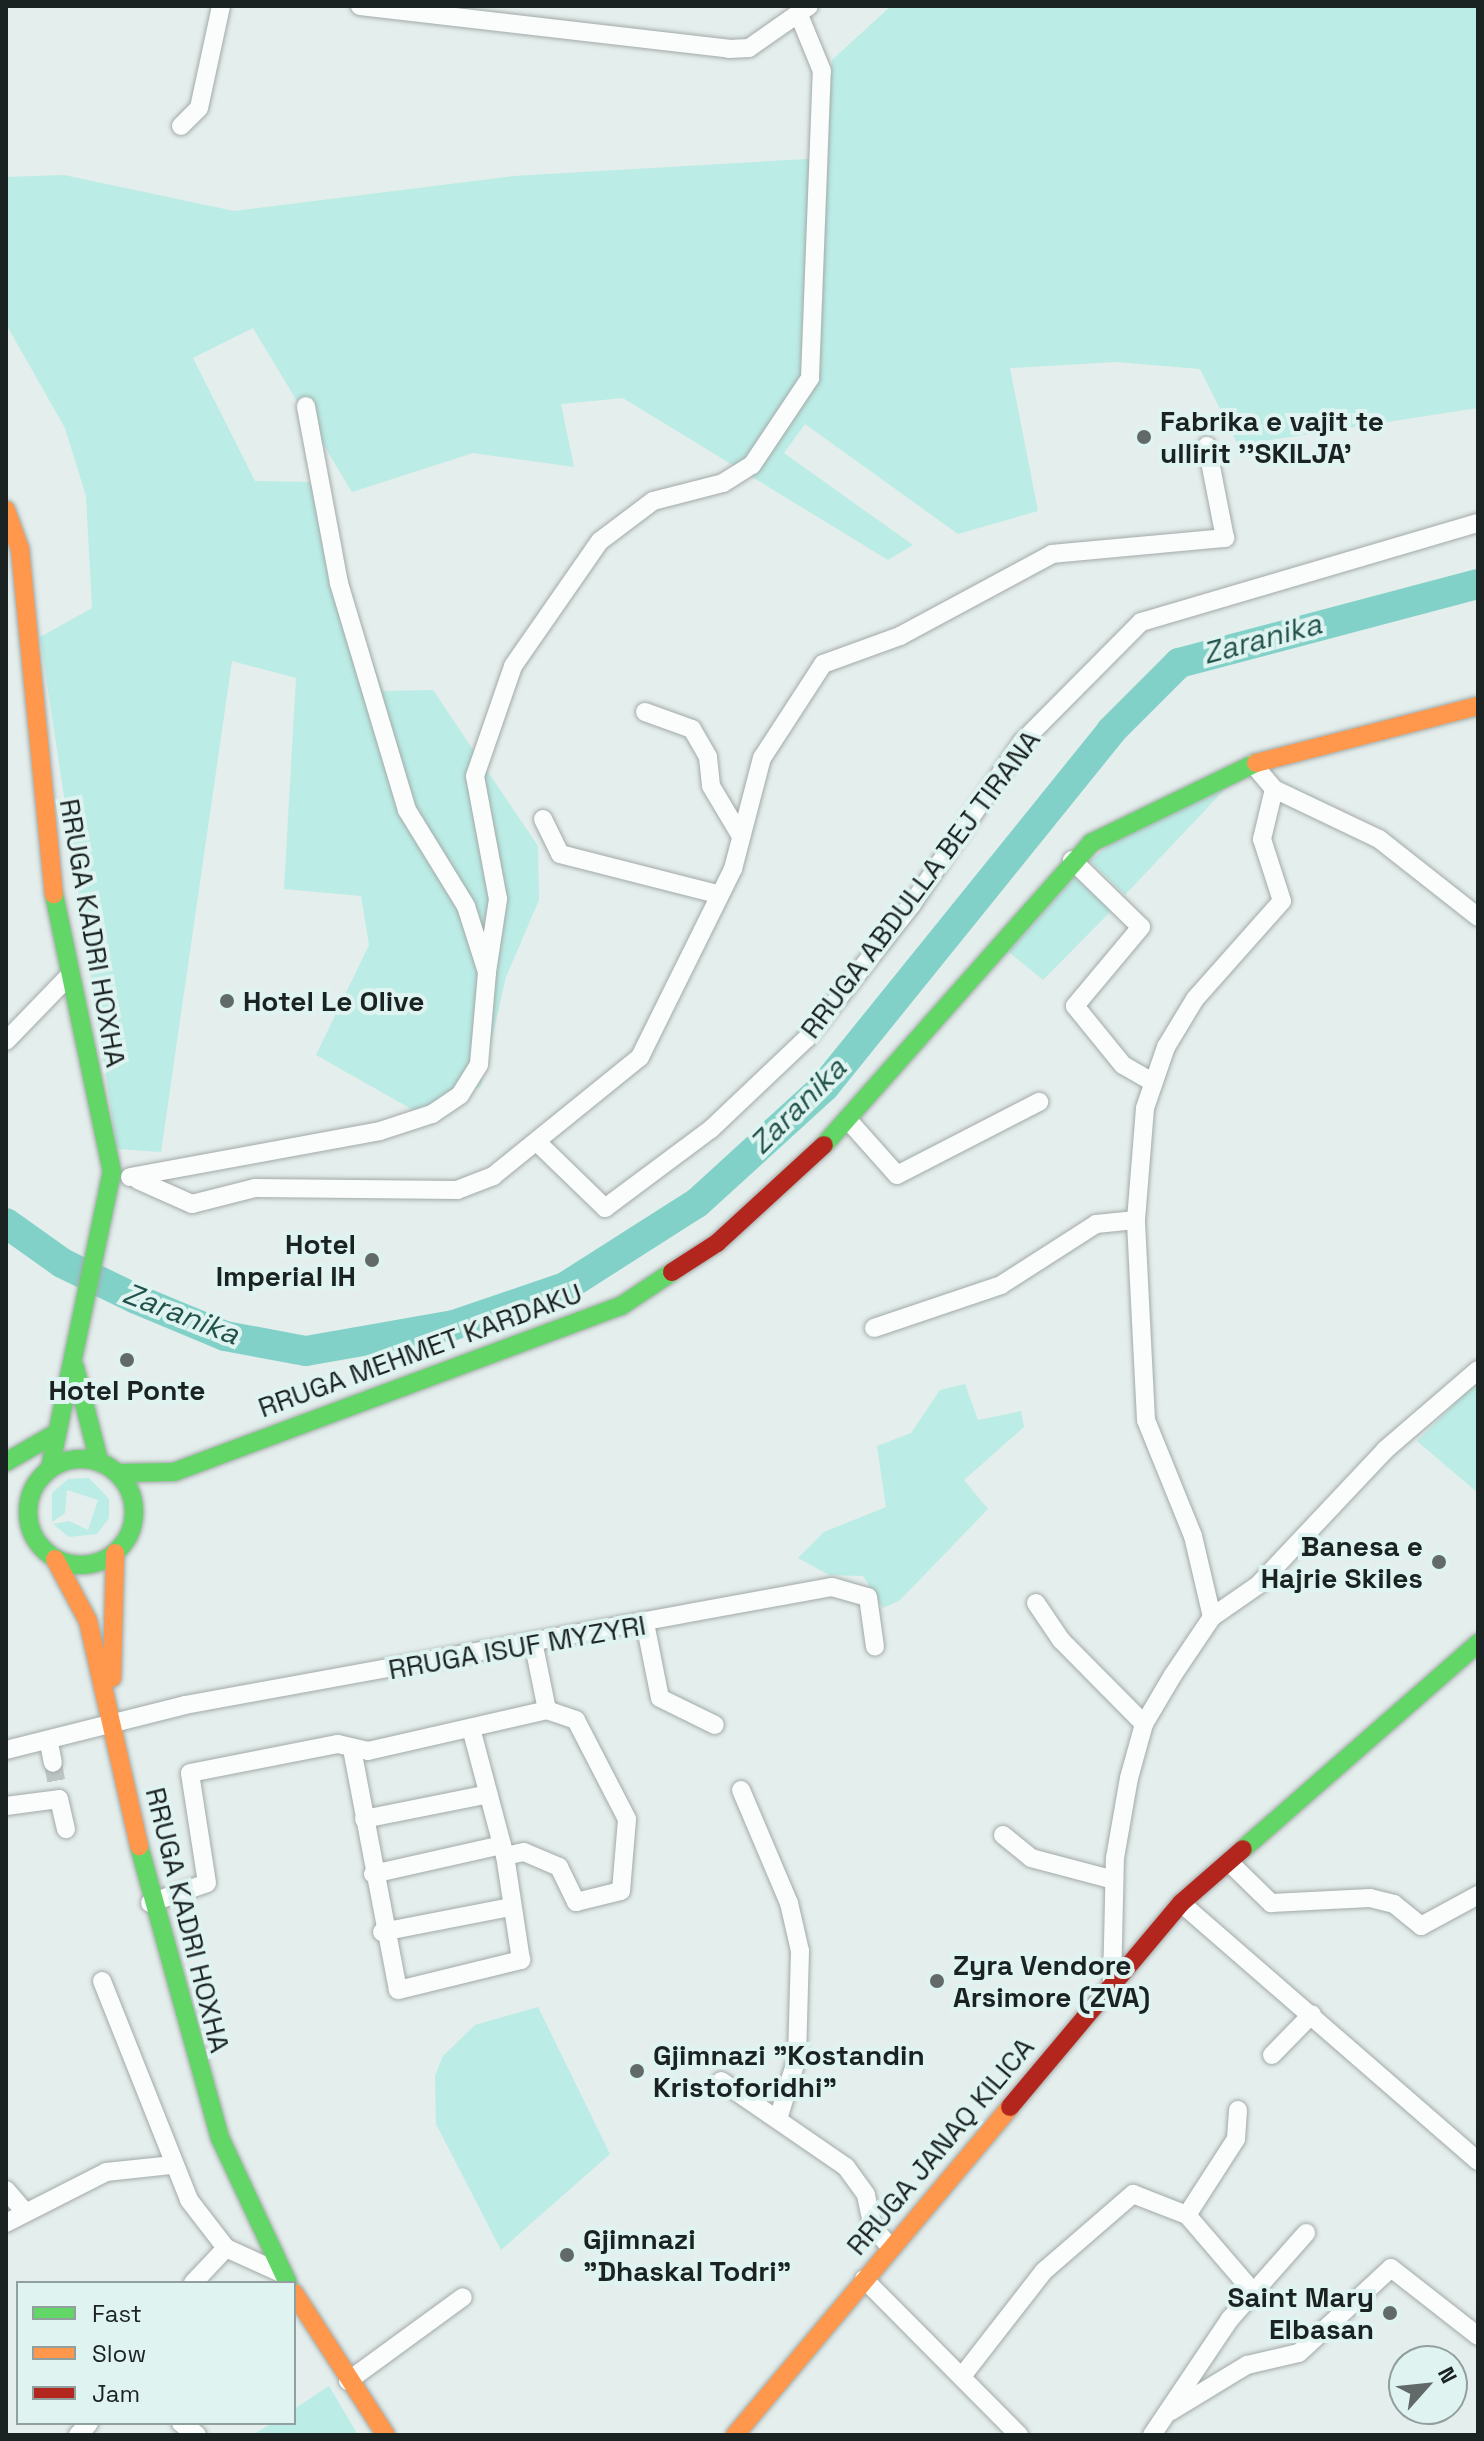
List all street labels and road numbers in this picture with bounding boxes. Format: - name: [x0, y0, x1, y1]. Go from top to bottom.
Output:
- street label: RRUGA ABDULLA BEJ TIRANA: [793, 723, 1047, 1045]
- street label: RRUGA KADRI HOXHA: [53, 796, 133, 1070]
- street label: RRUGA MEHMET KARDAKU: [253, 1275, 587, 1425]
- street label: RRUGA ISUF MYZYRI: [385, 1608, 649, 1686]
- street label: RRUGA KADRI HOXHA: [139, 1784, 237, 2056]
- street label: RRUGA JANAQ KILICA: [839, 2030, 1041, 2262]

